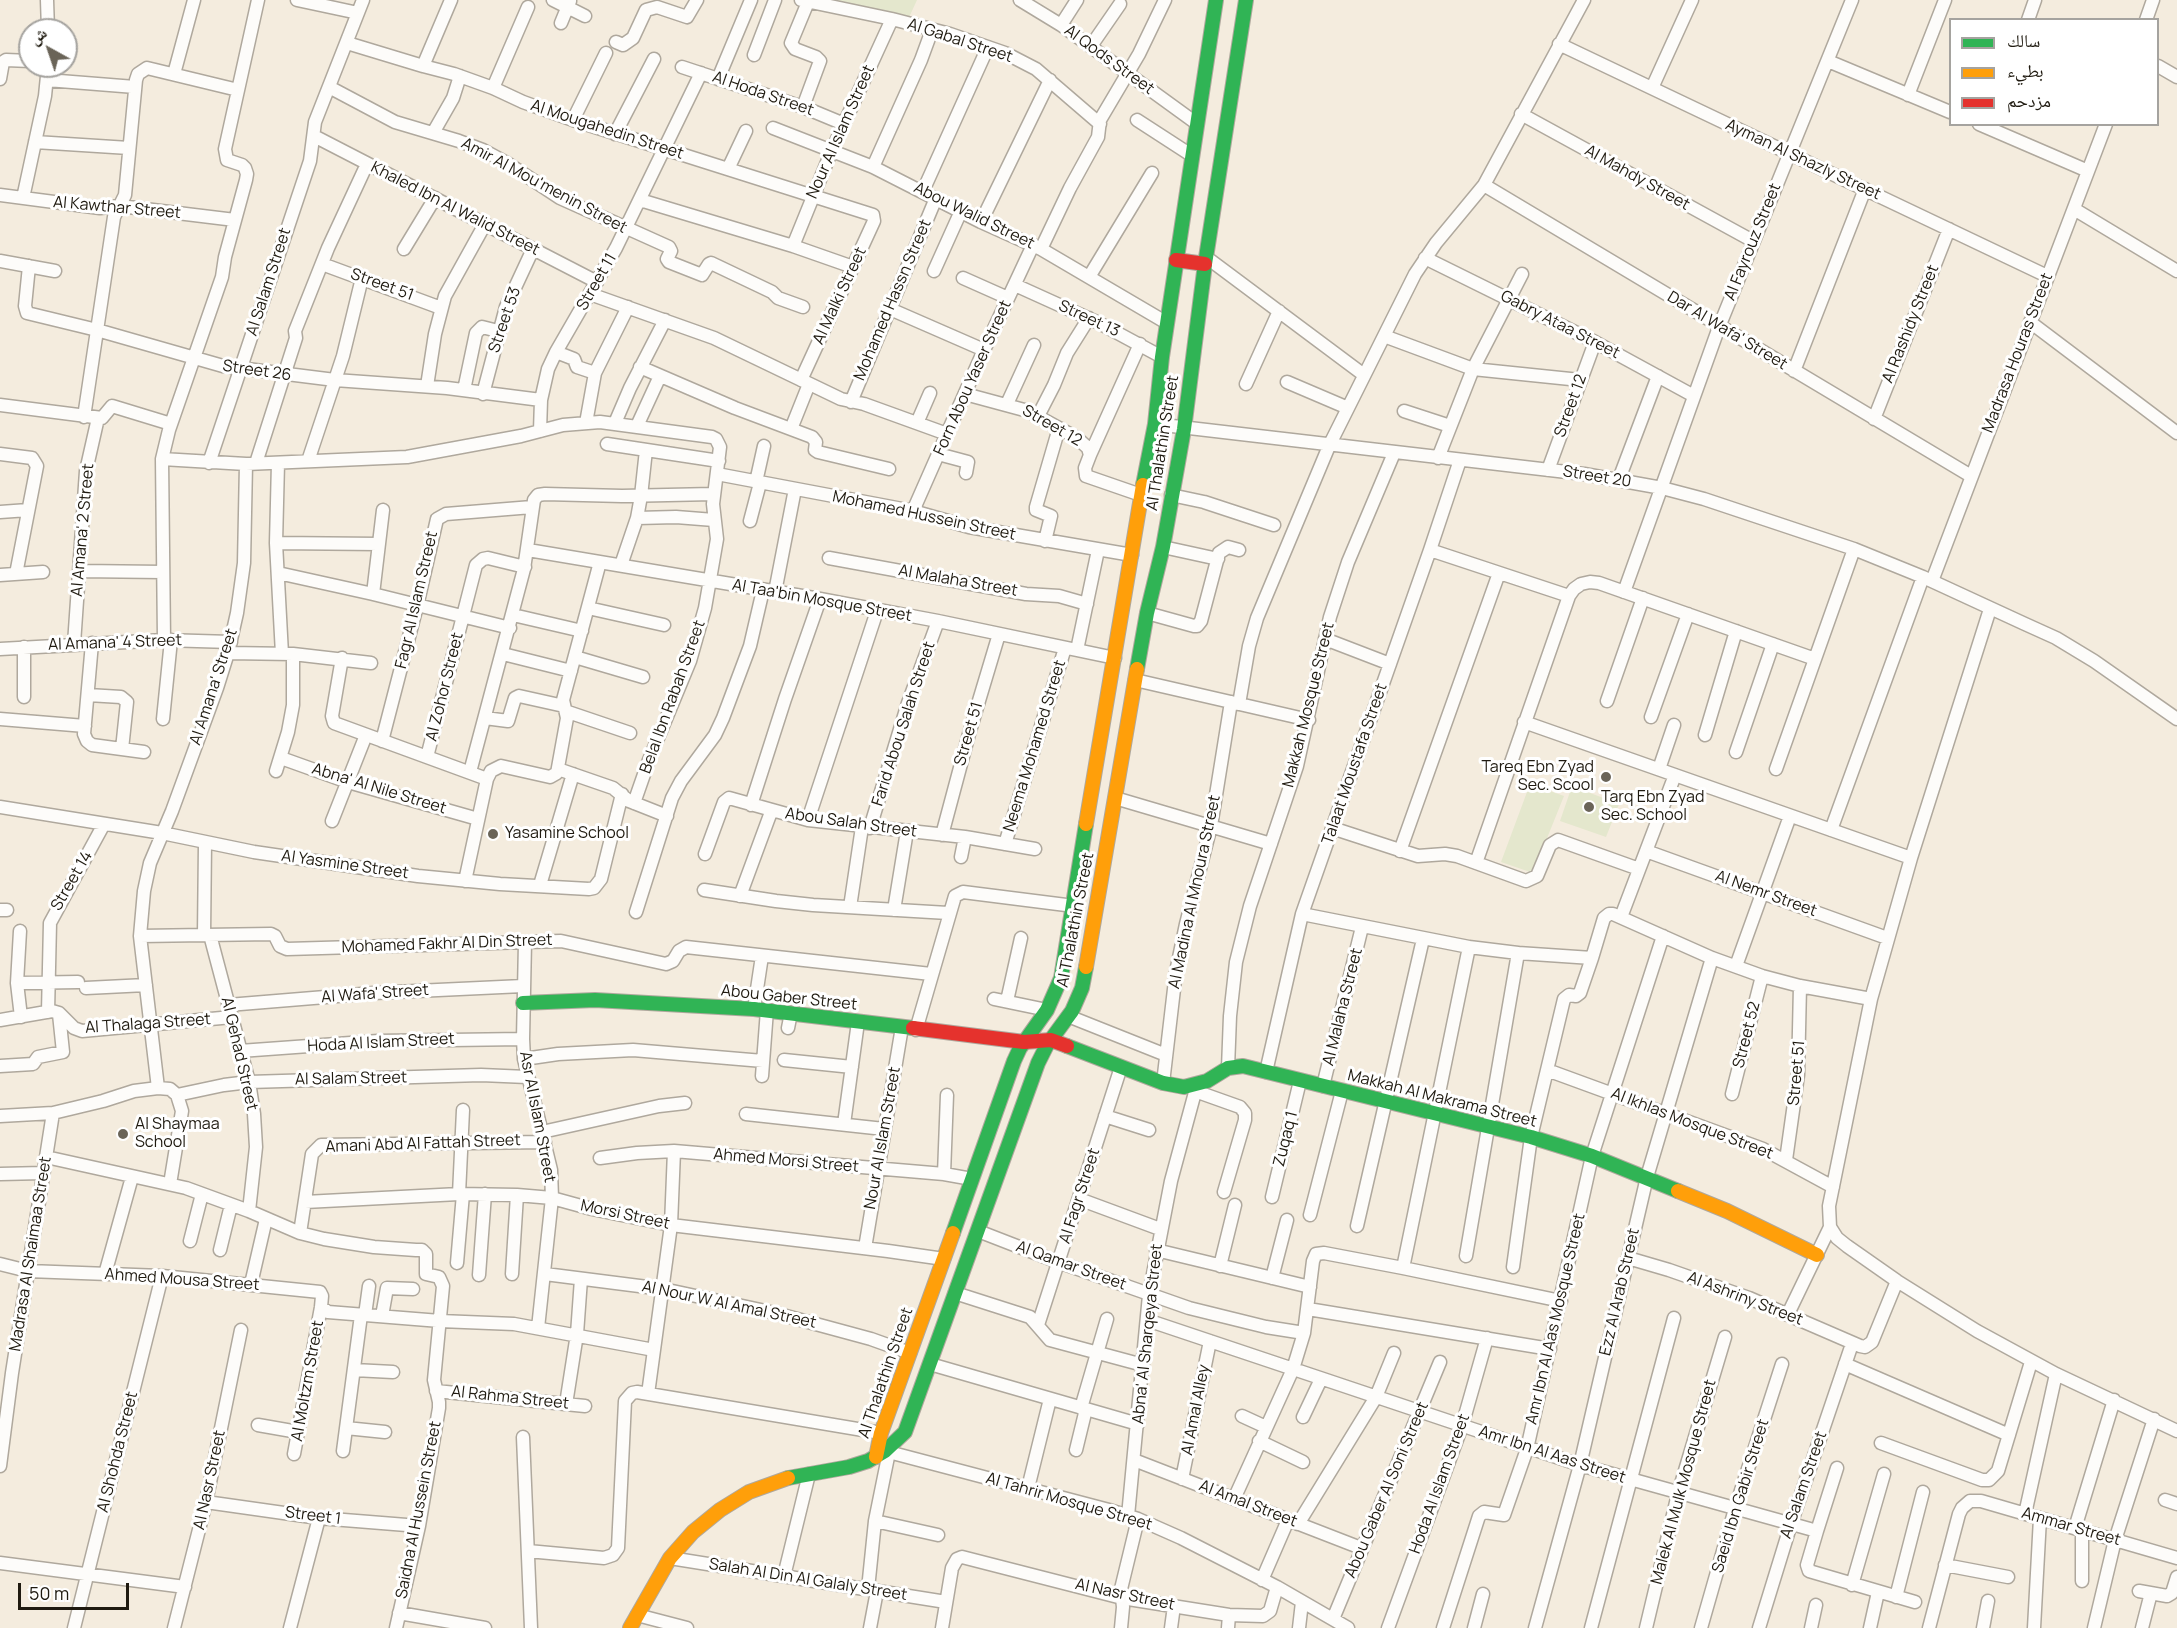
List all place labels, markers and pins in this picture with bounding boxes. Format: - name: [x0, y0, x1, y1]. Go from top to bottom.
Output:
- place label: Tareq Ebn Zyad Sec. Scool: [1481, 758, 1594, 796]
- marker: Tareq Ebn Zyad Sec. Scool: [1599, 770, 1613, 784]
- place label: Tarq Ebn Zyad Sec. School: [1601, 788, 1704, 826]
- marker: Tarq Ebn Zyad Sec. School: [1582, 800, 1596, 814]
- place label: Yasamine School: [505, 824, 629, 844]
- marker: Yasamine School: [486, 827, 500, 841]
- place label: Al Shaymaa School: [135, 1115, 220, 1153]
- marker: Al Shaymaa School: [116, 1127, 130, 1141]

